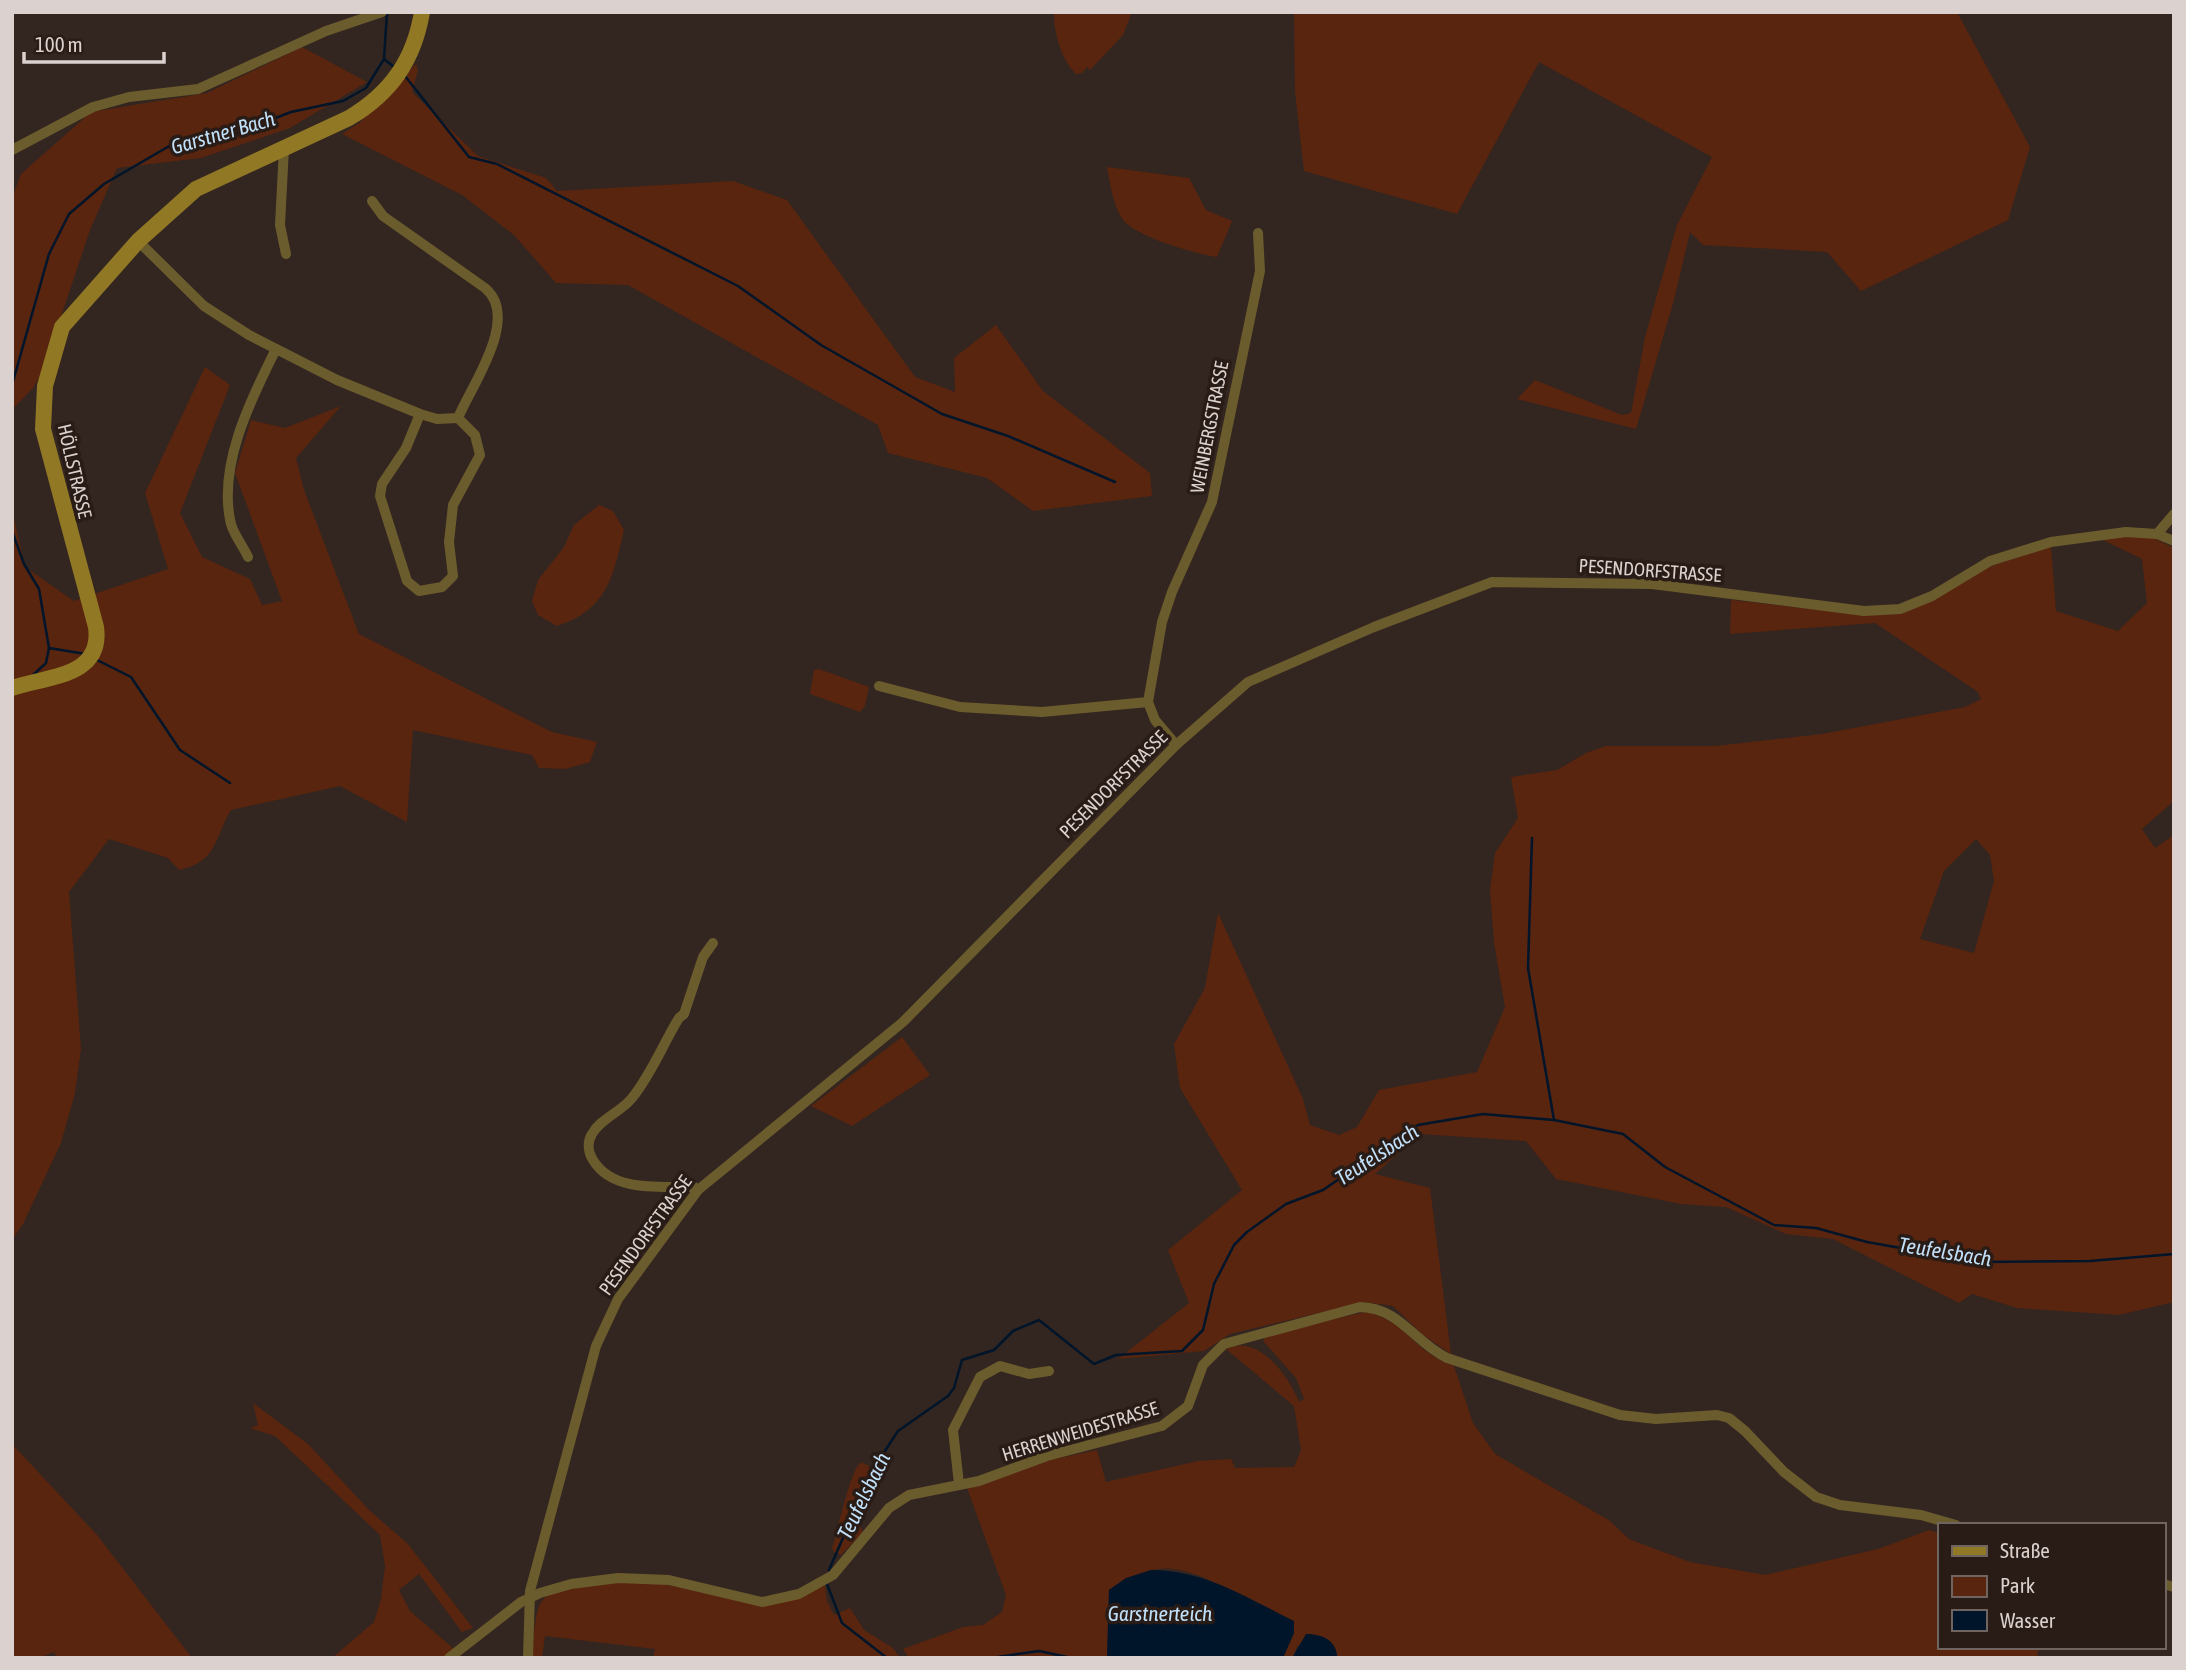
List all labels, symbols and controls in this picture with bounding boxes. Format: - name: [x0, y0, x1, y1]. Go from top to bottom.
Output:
- scale bar: [24, 21, 164, 65]
- text: 100 m: [35, 32, 83, 56]
- water label: Garstner Bach: [168, 106, 277, 158]
- street label: WEINBERGSTRASSE: [1185, 359, 1233, 495]
- street label: HÖLLSTRASSE: [53, 422, 97, 520]
- street label: PESENDORFSTRASSE: [1578, 554, 1722, 586]
- street label: PESENDORFSTRASSE: [1055, 726, 1171, 842]
- water label: Teufelsbach: [1331, 1119, 1422, 1190]
- street label: PESENDORFSTRASSE: [594, 1171, 696, 1299]
- water label: Teufelsbach: [1897, 1232, 1993, 1270]
- street label: HERRENWEIDESTRASSE: [999, 1397, 1161, 1465]
- water label: Teufelsbach: [832, 1448, 894, 1543]
- legend: [1938, 1523, 2165, 1649]
- text: Straße: [2000, 1538, 2050, 1562]
- text: Park: [2000, 1573, 2035, 1597]
- water label: Garstnerteich: [1108, 1601, 1212, 1625]
- text: Wasser: [2000, 1608, 2056, 1632]

